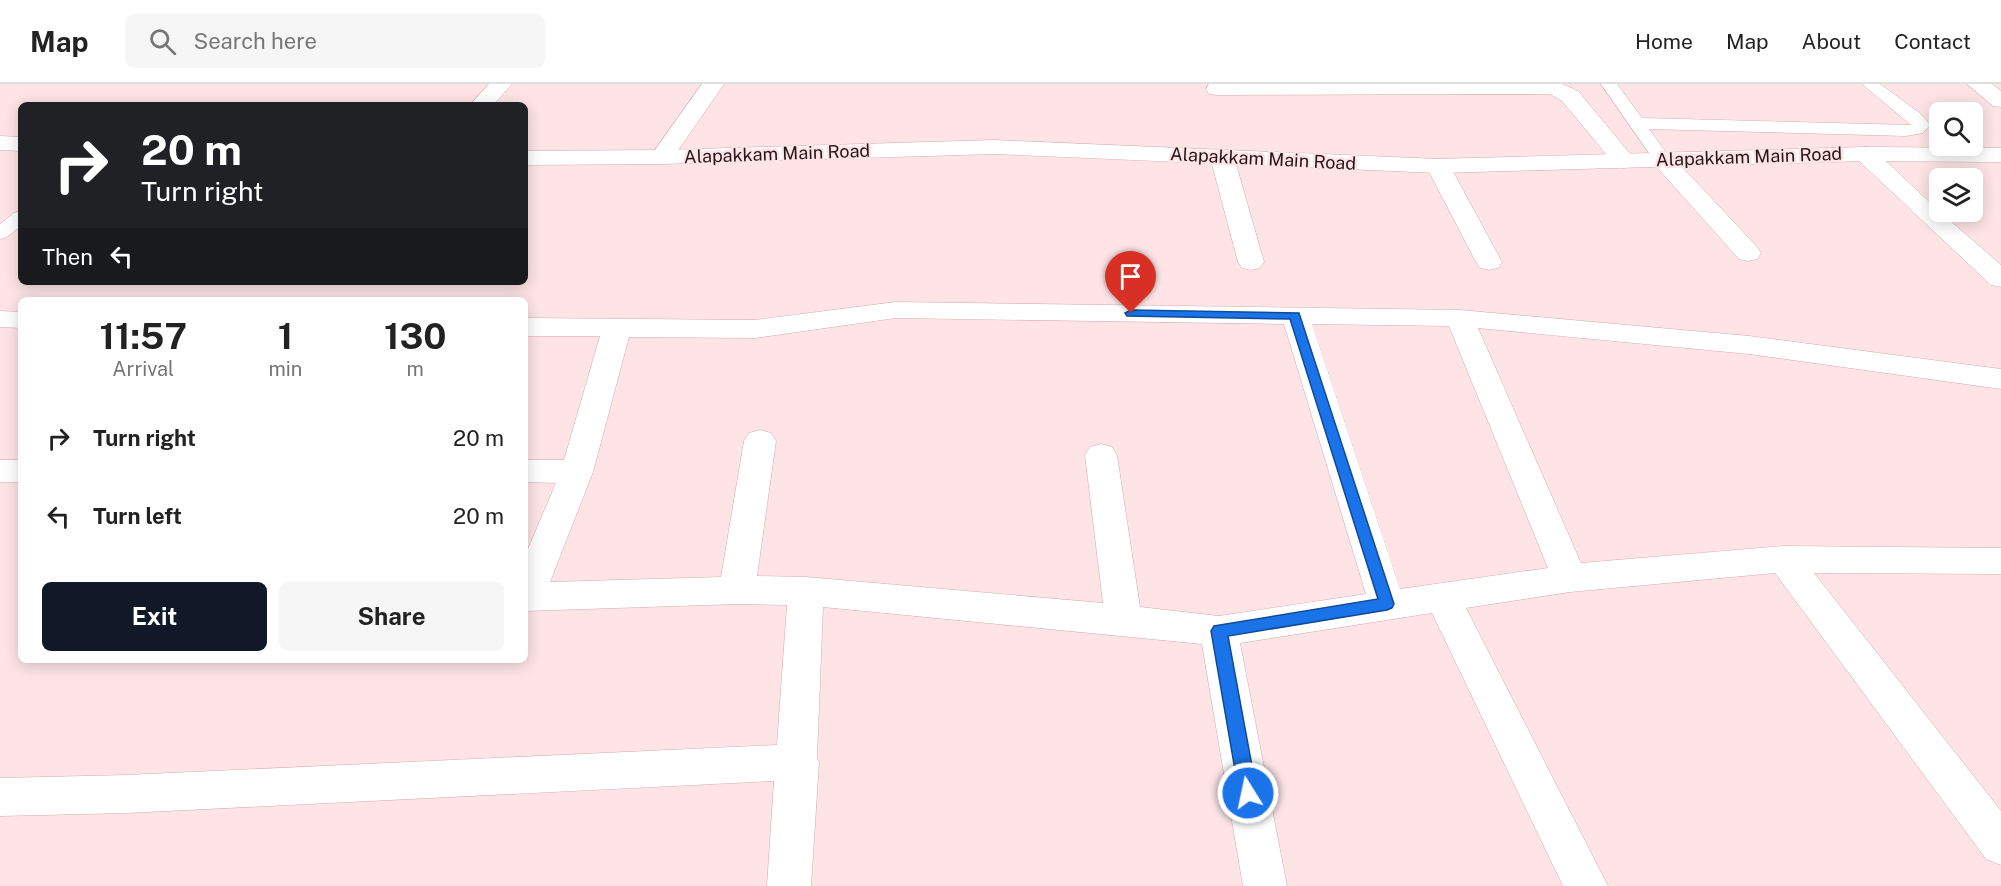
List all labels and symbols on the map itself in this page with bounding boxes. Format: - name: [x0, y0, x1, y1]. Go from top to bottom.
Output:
- street label: Alapakkam Main Road: [684, 140, 870, 167]
- street label: Alapakkam Main Road: [1169, 143, 1357, 174]
- street label: Alapakkam Main Road: [1656, 143, 1842, 170]
- pin: [1105, 251, 1156, 313]
- position arrow: [1216, 761, 1280, 825]

